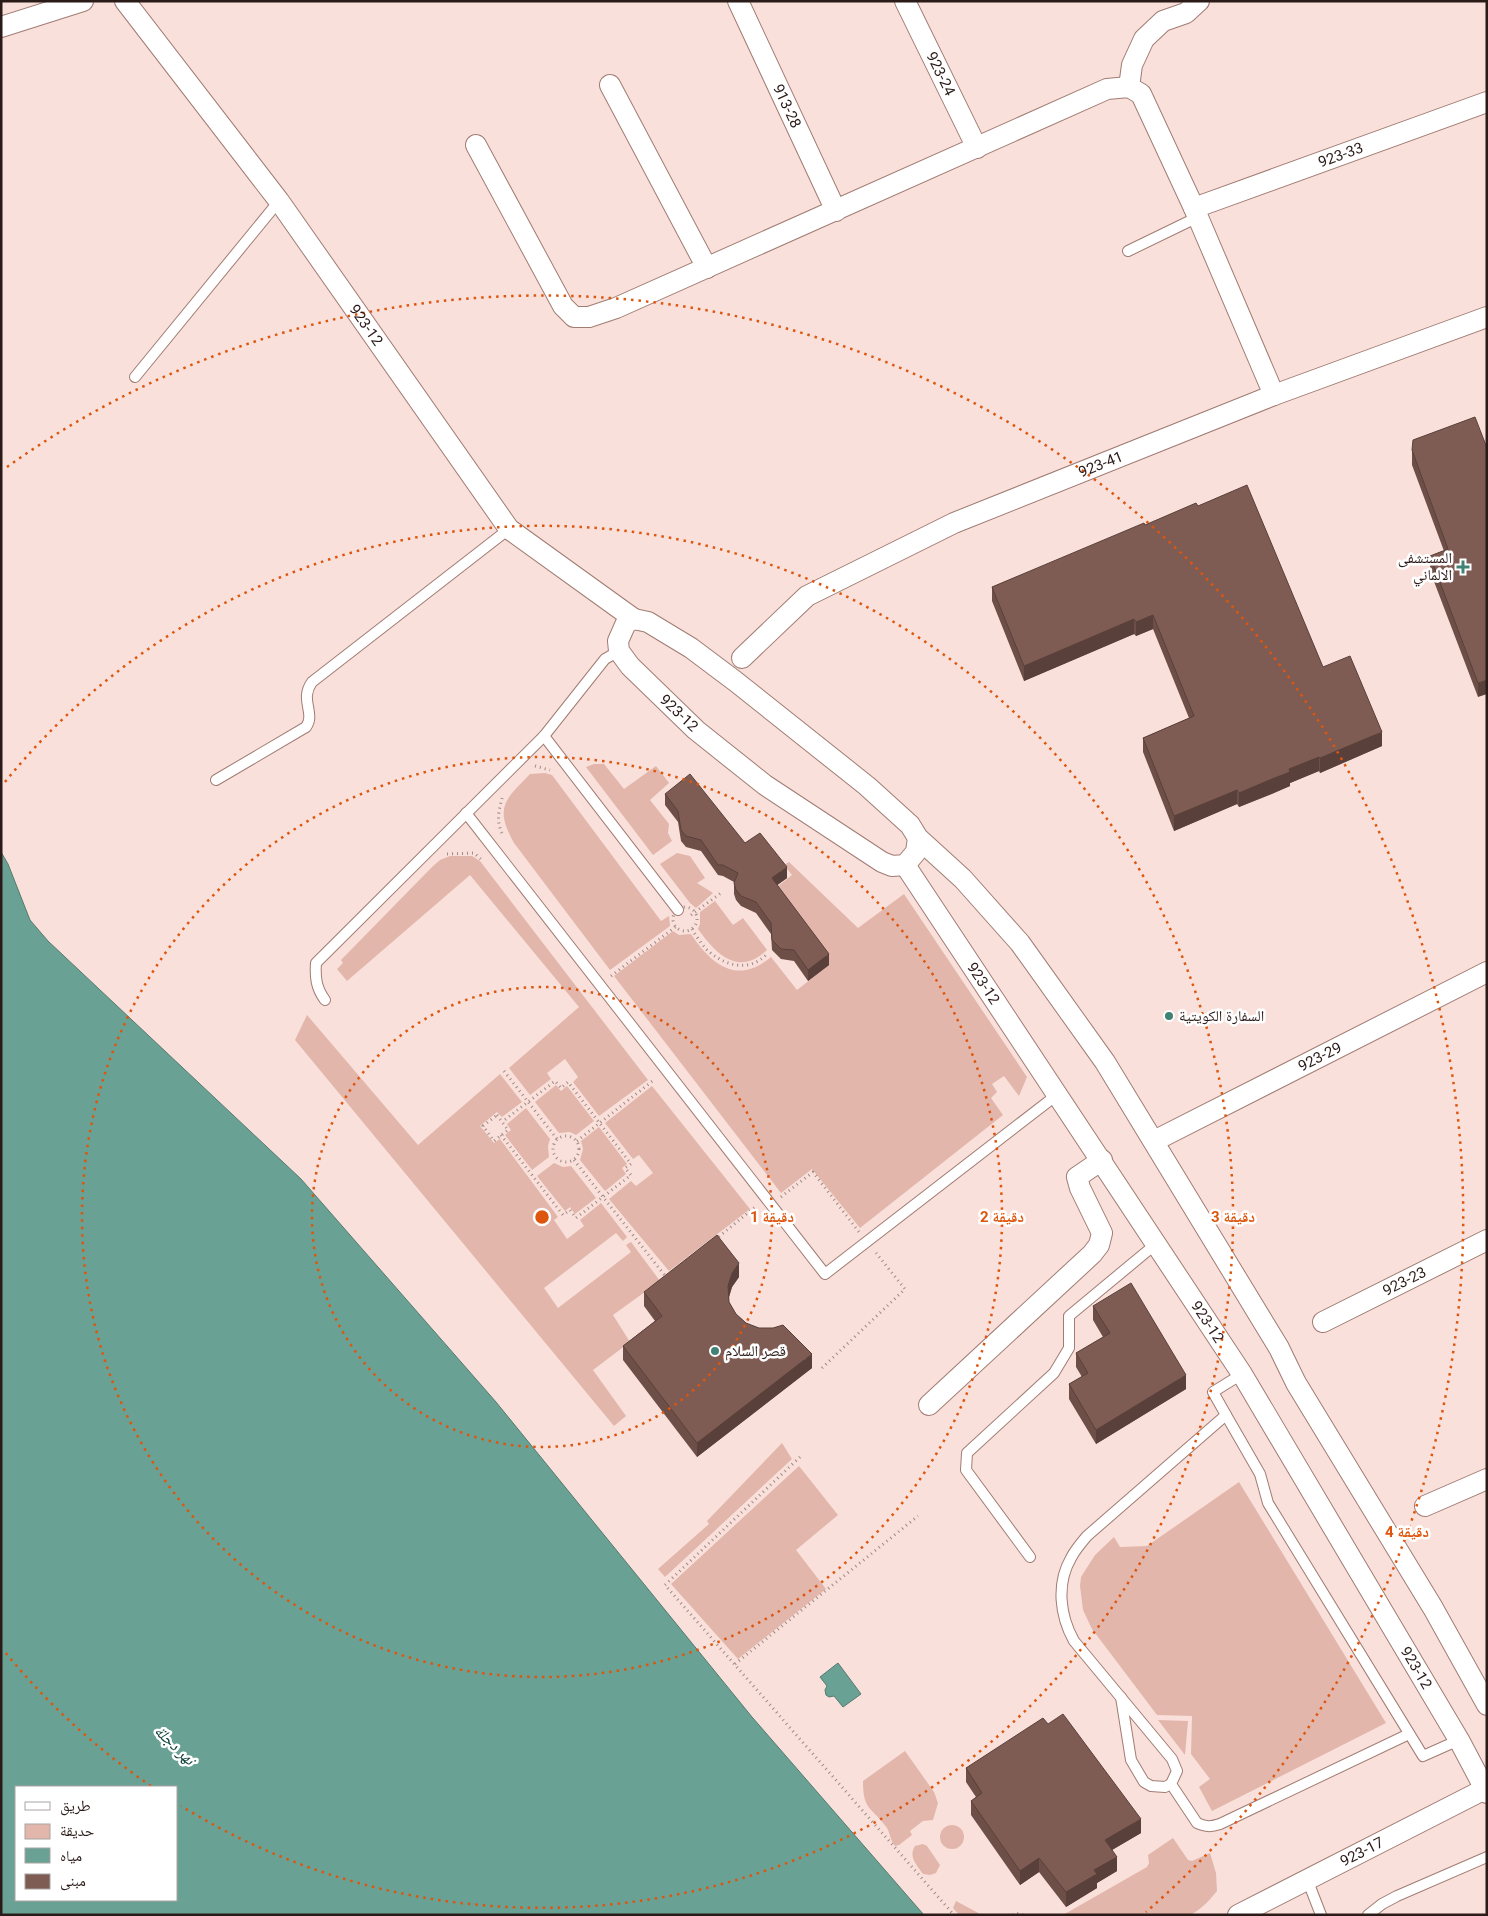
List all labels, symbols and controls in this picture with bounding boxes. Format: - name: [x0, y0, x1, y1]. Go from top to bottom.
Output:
- street label: 923-24: [922, 49, 959, 99]
- street label: 913-28: [769, 81, 805, 131]
- street label: 923-33: [1316, 139, 1366, 171]
- street label: 923-12: [345, 301, 387, 349]
- street label: 923-41: [1076, 447, 1126, 481]
- place label: المستشفى الالماني: [1398, 549, 1452, 587]
- marker: المستشفى الالماني: [1456, 560, 1470, 574]
- street label: 923-12: [656, 691, 702, 735]
- street label: 923-12: [963, 959, 1004, 1008]
- place label: السفارة الكويتية: [1179, 1007, 1264, 1025]
- marker: السفارة الكويتية: [1163, 1010, 1175, 1022]
- street label: 923-29: [1295, 1038, 1345, 1075]
- centre of rings: [533, 1208, 551, 1226]
- text: 1 دقيقة: [750, 1208, 794, 1226]
- text: 2 دقيقة: [980, 1208, 1024, 1226]
- text: 3 دقيقة: [1211, 1208, 1255, 1226]
- street label: 923-23: [1380, 1263, 1429, 1300]
- street label: 923-12: [1187, 1298, 1228, 1346]
- place label: قصر السلام: [725, 1342, 786, 1361]
- marker: قصر السلام: [709, 1345, 721, 1357]
- text: 4 دقيقة: [1385, 1523, 1429, 1541]
- street label: 923-12: [1397, 1643, 1436, 1692]
- water label: نهر دجلة: [151, 1721, 201, 1771]
- legend: [15, 1786, 178, 1901]
- text: طريق: [60, 1797, 91, 1816]
- text: حديقة: [60, 1822, 95, 1840]
- street label: 923-17: [1337, 1833, 1387, 1870]
- text: مياه: [60, 1847, 82, 1865]
- text: مبنى: [60, 1872, 86, 1891]

